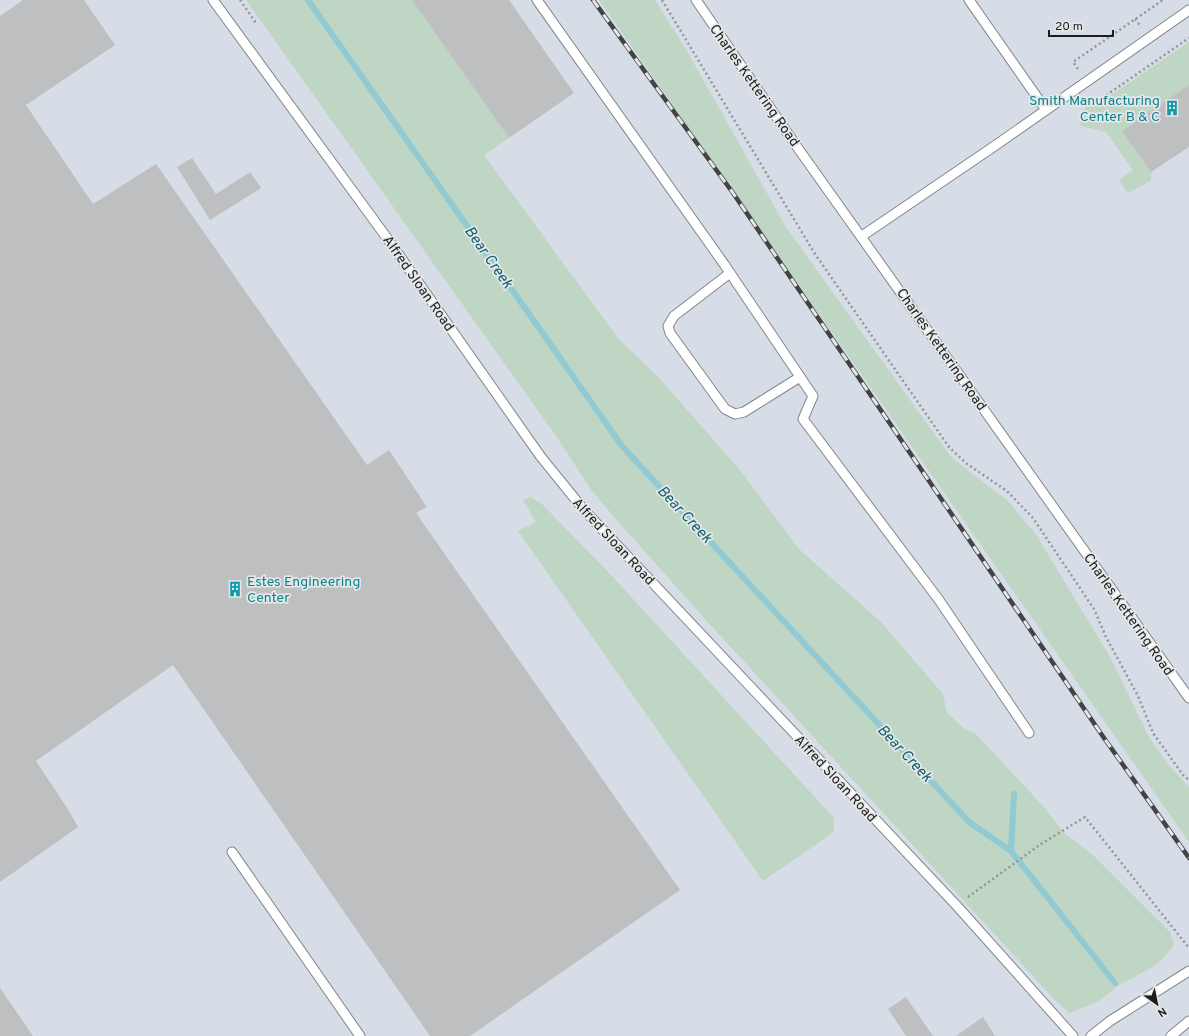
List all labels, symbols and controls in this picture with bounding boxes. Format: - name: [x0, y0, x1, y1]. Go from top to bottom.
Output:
- scale bar: [1049, 12, 1113, 38]
- text: 20 m: [1055, 19, 1083, 35]
- street label: Charles Kettering Road: [705, 21, 803, 150]
- place label: Smith Manufacturing Center B & C: [1029, 93, 1160, 126]
- building icon: Smith Manufacturing Center B & C: [1163, 99, 1181, 117]
- water label: Bear Creek: [459, 223, 516, 293]
- street label: Alfred Sloan Road: [378, 233, 457, 335]
- street label: Charles Kettering Road: [892, 285, 990, 414]
- water label: Bear Creek: [652, 482, 716, 548]
- street label: Alfred Sloan Road: [568, 495, 658, 589]
- street label: Charles Kettering Road: [1079, 550, 1177, 679]
- place label: Estes Engineering Center: [247, 574, 360, 607]
- building icon: Estes Engineering Center: [226, 580, 244, 598]
- water label: Bear Creek: [872, 721, 936, 787]
- street label: Alfred Sloan Road: [790, 732, 880, 826]
- north arrow: [1137, 984, 1177, 1024]
- text: N: [1155, 1004, 1169, 1020]

